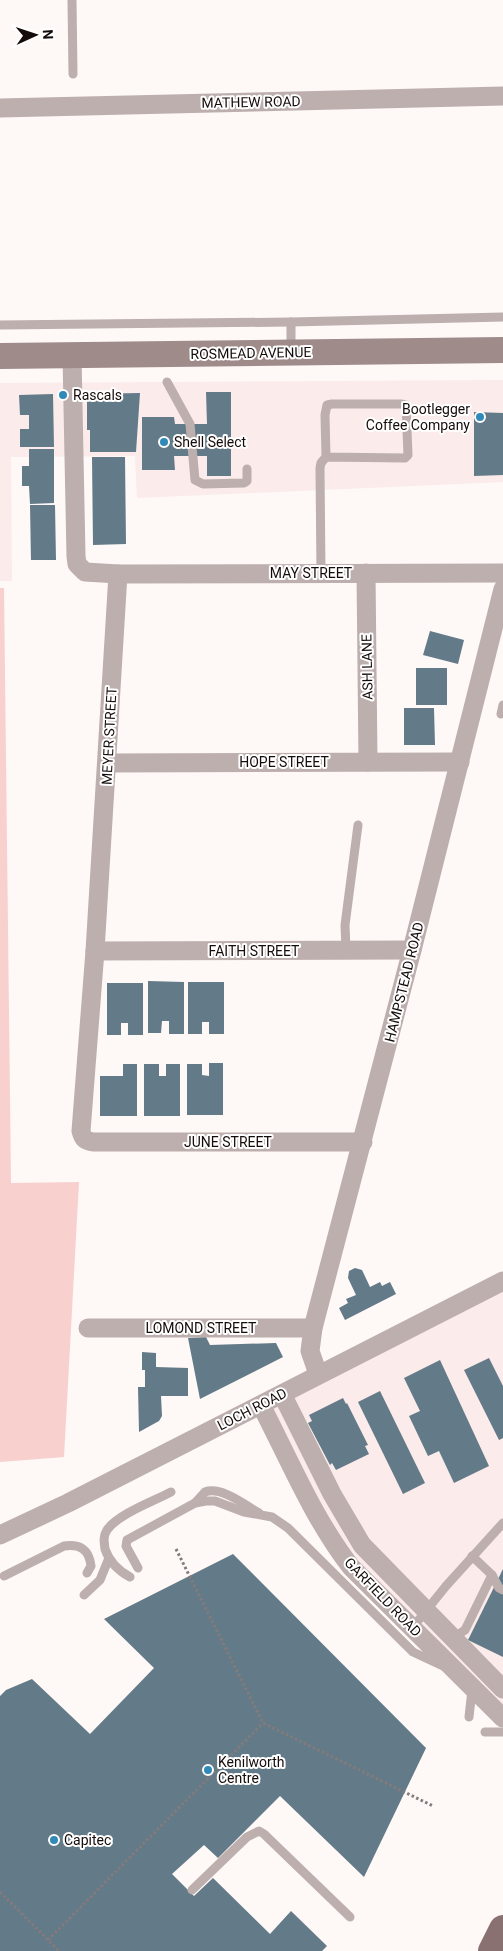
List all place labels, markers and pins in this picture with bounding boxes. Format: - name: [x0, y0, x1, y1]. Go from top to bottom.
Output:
- place label: Rascals: [73, 387, 122, 403]
- marker: Rascals: [57, 389, 69, 401]
- place label: Bootlegger Coffee Company: [366, 401, 470, 433]
- marker: Bootlegger Coffee Company: [474, 411, 486, 423]
- place label: Shell Select: [174, 434, 247, 450]
- marker: Shell Select: [158, 436, 170, 448]
- place label: Kenilworth Centre: [218, 1754, 284, 1786]
- marker: Kenilworth Centre: [202, 1764, 214, 1776]
- place label: Capitec: [64, 1832, 111, 1848]
- marker: Capitec: [48, 1834, 60, 1846]

